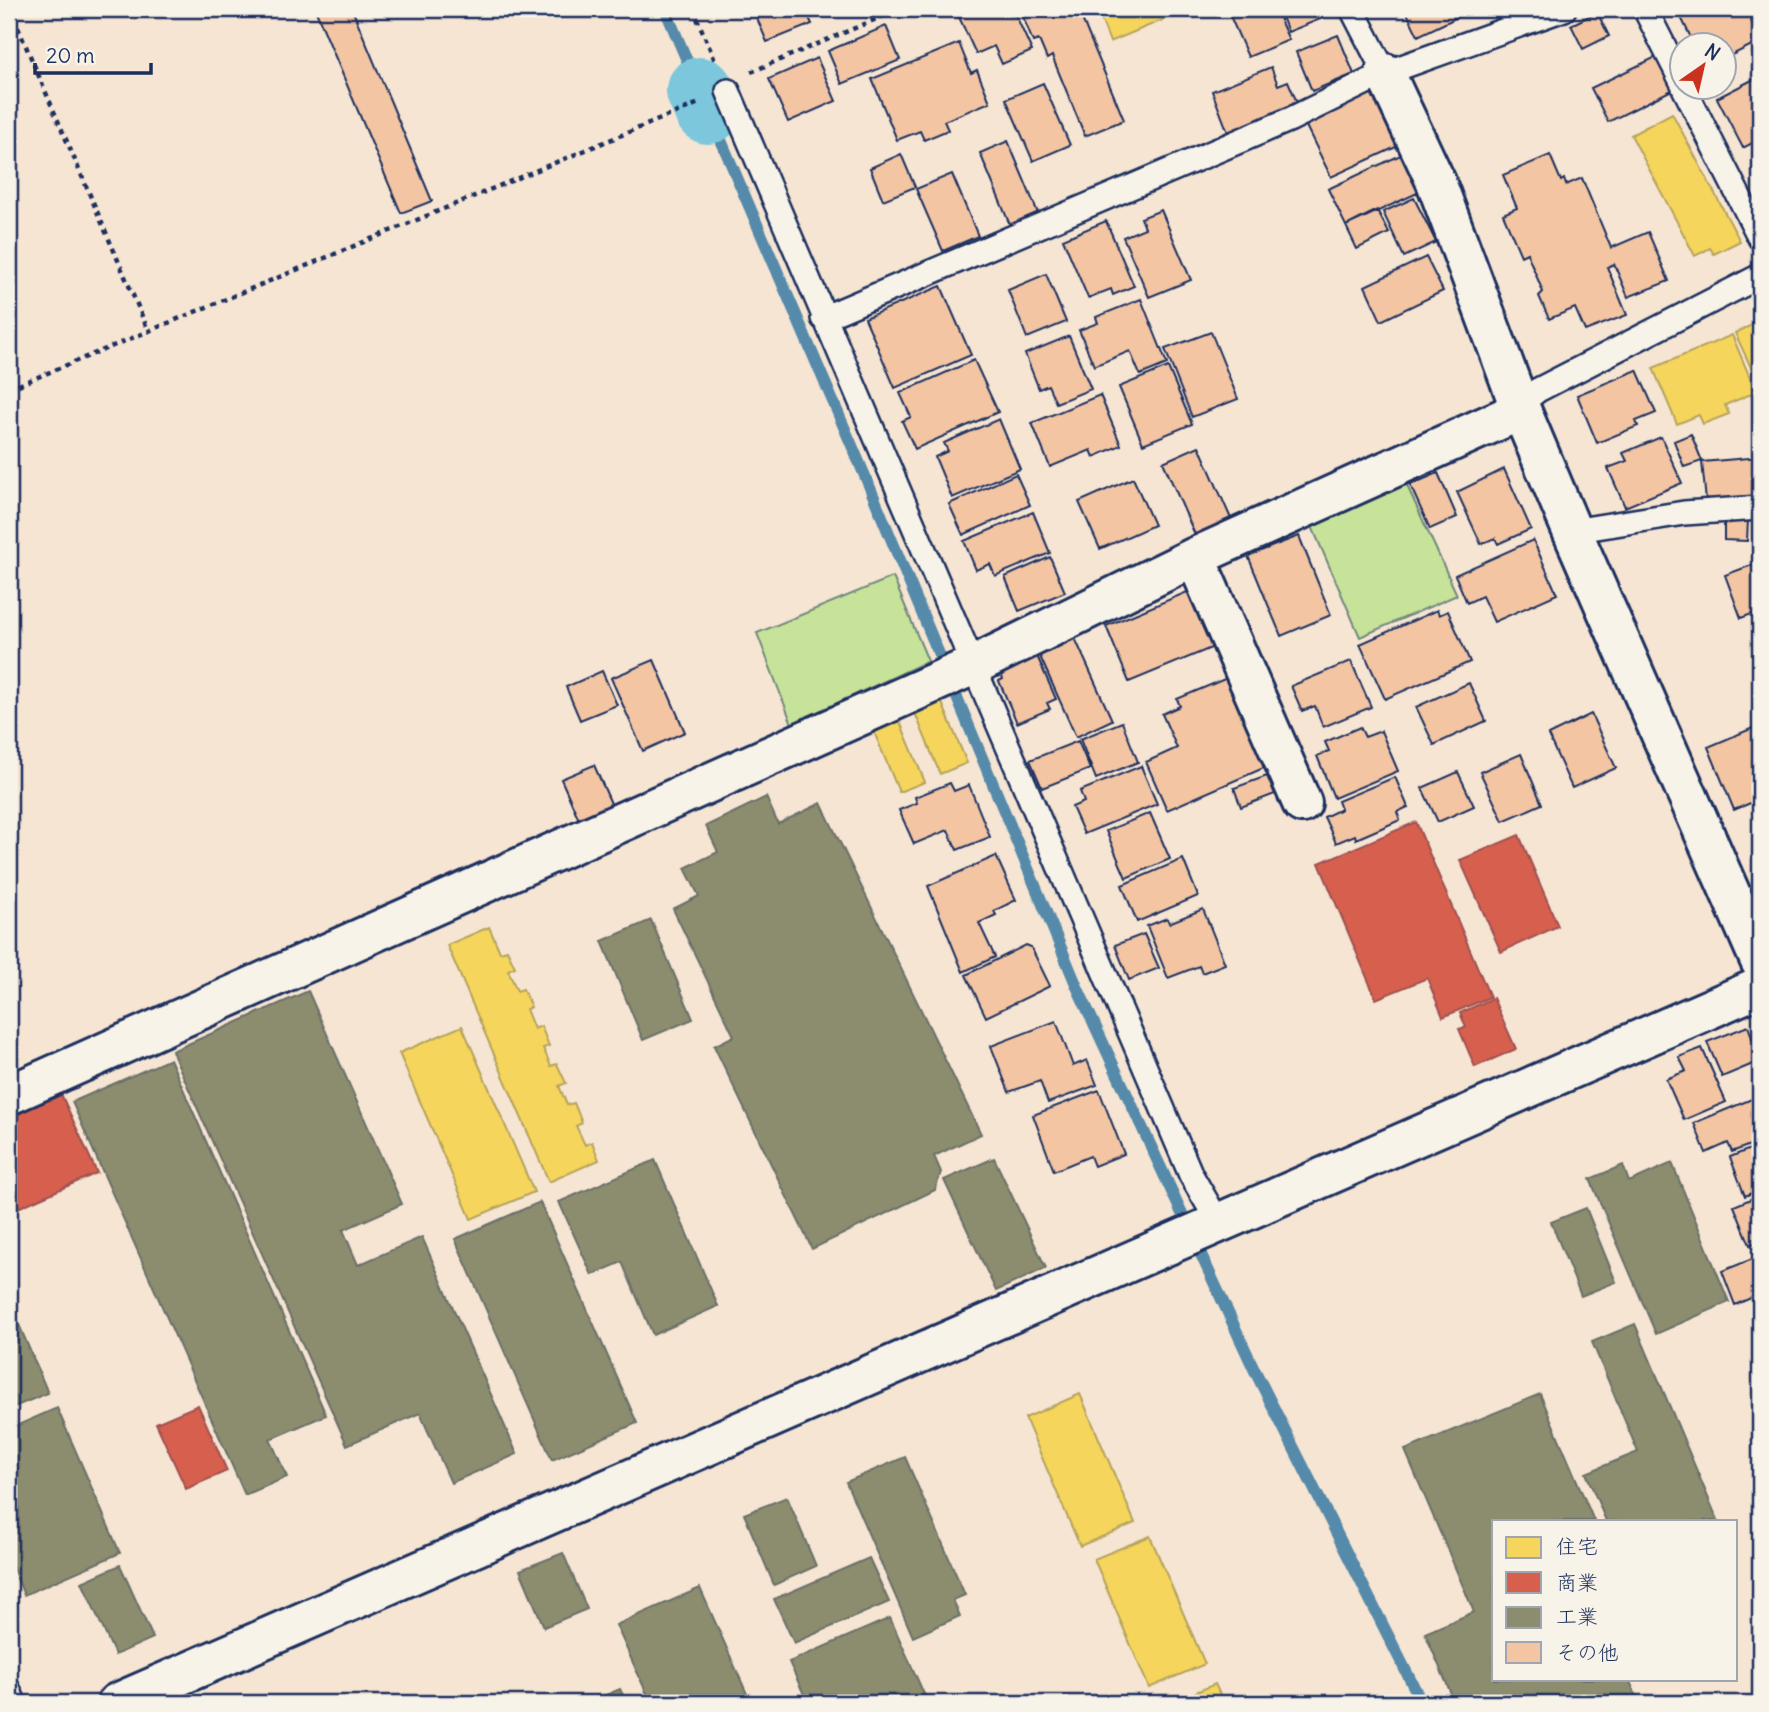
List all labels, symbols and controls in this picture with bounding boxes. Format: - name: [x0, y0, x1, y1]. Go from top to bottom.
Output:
- scale bar: [35, 32, 150, 76]
- north arrow: [1668, 32, 1738, 102]
- text: N: [1700, 38, 1725, 66]
- text: 20 m: [46, 42, 95, 69]
- legend: [1492, 1520, 1738, 1680]
- text: 住宅: [1556, 1533, 1598, 1560]
- text: 商業: [1556, 1569, 1598, 1596]
- text: 工業: [1556, 1603, 1598, 1630]
- text: その他: [1556, 1639, 1619, 1666]

